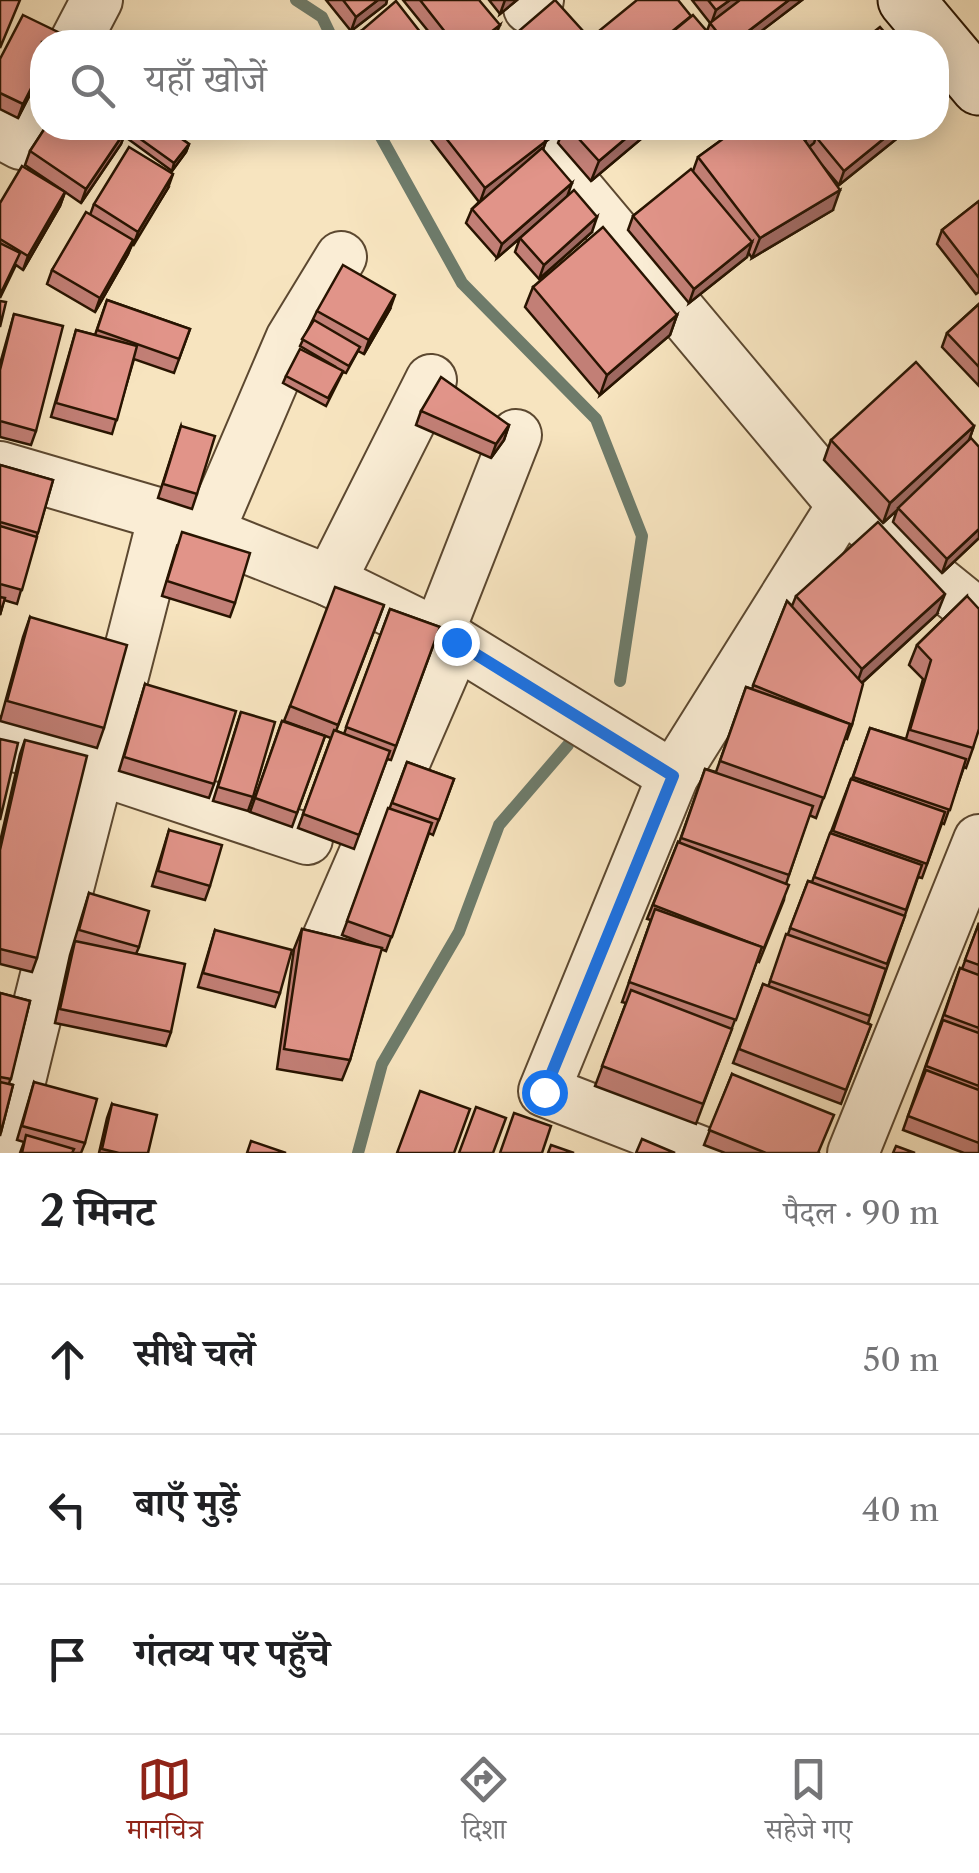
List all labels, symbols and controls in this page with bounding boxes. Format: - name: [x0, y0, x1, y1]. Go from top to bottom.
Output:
- search box: [30, 30, 949, 140]
- text: यहाँ खोजें: [145, 55, 266, 102]
- icon: search: [65, 58, 120, 113]
- route end: [434, 620, 480, 666]
- route start: [522, 1070, 568, 1116]
- text: 2 मिनट: [40, 1185, 155, 1237]
- text: पैदल · 90 m: [783, 1193, 939, 1232]
- text: सीधे चलें: [135, 1329, 255, 1376]
- icon: ahead: [40, 1332, 95, 1387]
- text: 50 m: [863, 1340, 939, 1379]
- text: बाएँ मुड़ें: [135, 1479, 239, 1526]
- icon: left: [40, 1482, 95, 1537]
- text: 40 m: [862, 1490, 939, 1529]
- text: गंतव्य पर पहुँचे: [135, 1629, 330, 1676]
- icon: arrive: [40, 1632, 95, 1687]
- tab: मानचित्र: [127, 1752, 203, 1857]
- tab: दिशा: [456, 1752, 511, 1857]
- tab: सहेजे गए: [765, 1752, 852, 1857]

